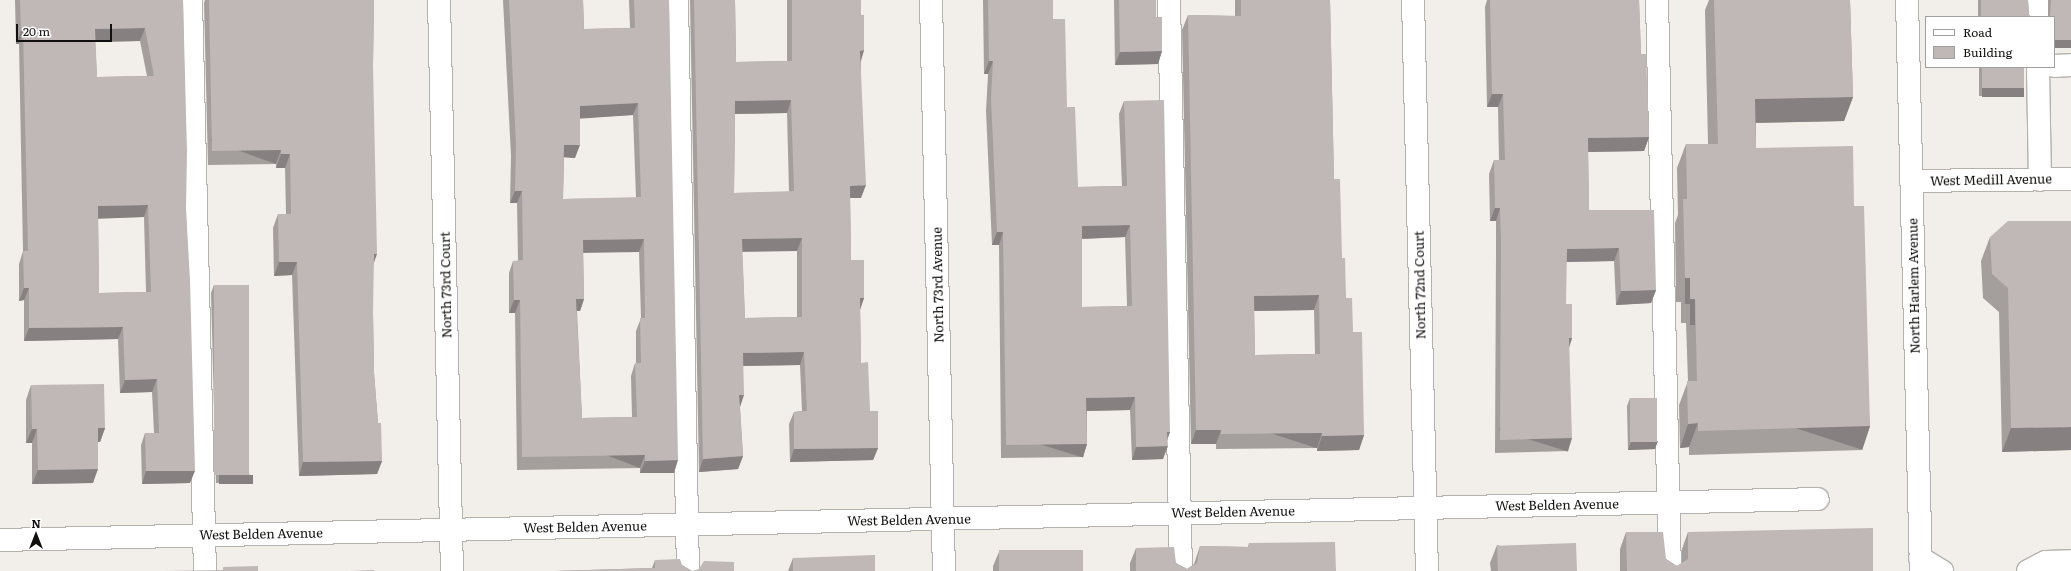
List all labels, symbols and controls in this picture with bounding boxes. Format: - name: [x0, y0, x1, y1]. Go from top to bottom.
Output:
- scale bar: [18, 16, 114, 42]
- legend: [1925, 16, 2055, 68]
- text: 20 m: [23, 22, 50, 40]
- text: Road: [1963, 23, 1992, 41]
- text: Building: [1963, 43, 2012, 61]
- street label: West Medill Avenue: [1930, 171, 2052, 189]
- street label: North Harlem Avenue: [1905, 218, 1923, 354]
- street label: North 73rd Avenue: [929, 227, 947, 343]
- street label: North 72nd Court: [1411, 230, 1429, 340]
- street label: North 73rd Court: [437, 232, 455, 338]
- street label: West Belden Avenue: [1495, 496, 1619, 514]
- street label: West Belden Avenue: [1171, 503, 1295, 521]
- street label: West Belden Avenue: [847, 511, 971, 529]
- north arrow: [16, 515, 56, 555]
- text: N: [31, 515, 41, 531]
- street label: West Belden Avenue: [523, 518, 647, 536]
- street label: West Belden Avenue: [199, 525, 323, 543]

